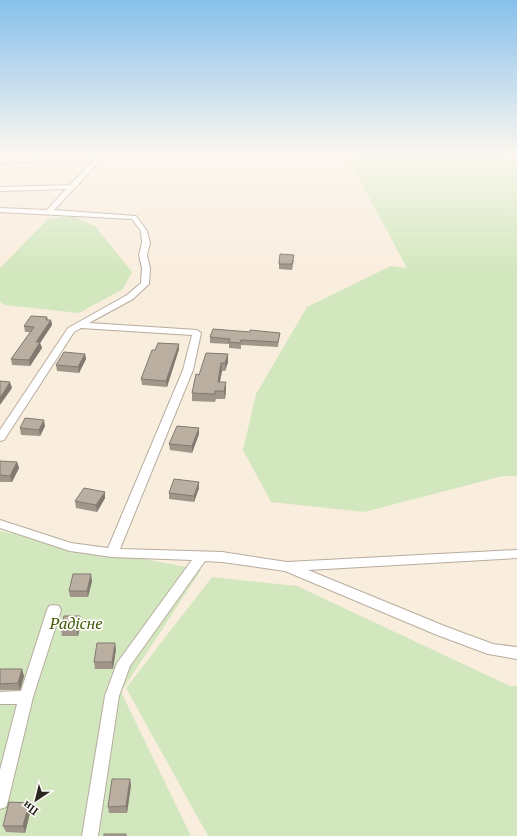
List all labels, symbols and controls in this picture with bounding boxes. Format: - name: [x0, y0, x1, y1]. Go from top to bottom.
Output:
- park label: Радісне: [48, 612, 103, 634]
- north arrow: [16, 780, 56, 820]
- text: Пн: [20, 798, 41, 818]

